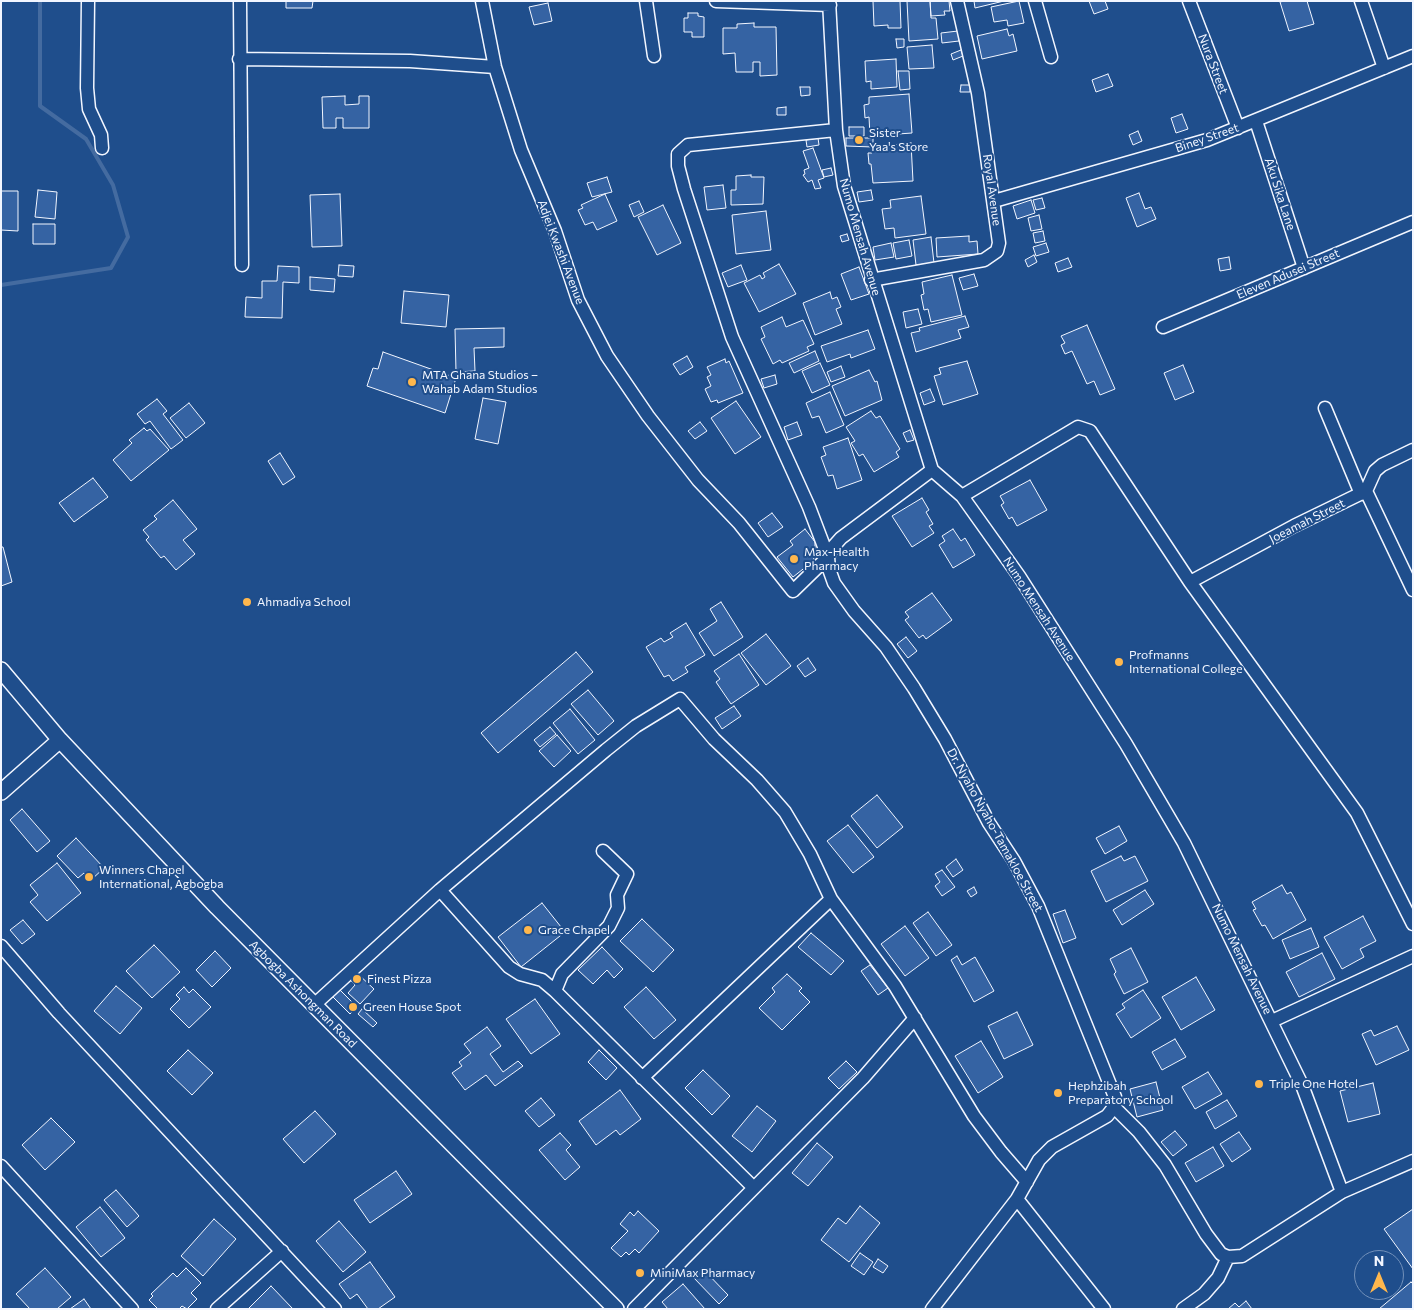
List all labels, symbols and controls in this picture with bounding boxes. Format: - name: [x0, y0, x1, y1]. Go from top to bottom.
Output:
- street label: Nura Street: [1195, 32, 1231, 96]
- street label: Biney Street: [1173, 120, 1241, 156]
- place label: Sister Yaa's Store: [869, 126, 928, 154]
- marker: Sister Yaa's Store: [853, 134, 865, 146]
- street label: Royal Avenue: [980, 153, 1004, 227]
- street label: Aku Sika Lane: [1262, 156, 1298, 232]
- street label: Numo Mensah Avenue: [836, 177, 884, 297]
- street label: Adjei Kwashi Avenue: [534, 198, 588, 306]
- street label: Eleven Adusei Street: [1234, 246, 1342, 302]
- place label: MTA Ghana Studios – Wahab Adam Studios: [422, 368, 538, 396]
- marker: MTA Ghana Studios – Wahab Adam Studios: [406, 376, 418, 388]
- street label: Joeamah Street: [1267, 496, 1347, 546]
- place label: Max-Health Pharmacy: [804, 545, 869, 573]
- marker: Max-Health Pharmacy: [788, 553, 800, 565]
- street label: Numo Mensah Avenue: [1000, 554, 1078, 664]
- place label: Ahmadiya School: [257, 595, 351, 609]
- marker: Ahmadiya School: [241, 596, 253, 608]
- place label: Profmanns International College: [1129, 648, 1243, 676]
- marker: Profmanns International College: [1113, 656, 1125, 668]
- street label: Dr. Nyaho Nyaho-Tamakloe Street: [944, 746, 1046, 914]
- place label: Winners Chapel International, Agbogba: [99, 863, 223, 891]
- marker: Winners Chapel International, Agbogba: [83, 871, 95, 883]
- street label: Numo Mensah Avenue: [1209, 901, 1275, 1017]
- place label: Grace Chapel: [538, 923, 610, 937]
- marker: Grace Chapel: [522, 924, 534, 936]
- street label: Agbogba Ashongman Road: [246, 937, 360, 1051]
- place label: Finest Pizza: [367, 972, 432, 986]
- marker: Finest Pizza: [351, 973, 363, 985]
- place label: Green House Spot: [363, 1000, 461, 1014]
- marker: Green House Spot: [347, 1001, 359, 1013]
- place label: Triple One Hotel: [1269, 1077, 1358, 1091]
- marker: Triple One Hotel: [1253, 1078, 1265, 1090]
- place label: Hephzibah Preparatory School: [1068, 1079, 1173, 1107]
- marker: Hephzibah Preparatory School: [1052, 1087, 1064, 1099]
- north arrow: [1354, 1250, 1404, 1300]
- text: N: [1374, 1252, 1384, 1269]
- place label: MiniMax Pharmacy: [650, 1266, 755, 1280]
- marker: MiniMax Pharmacy: [634, 1267, 646, 1279]

